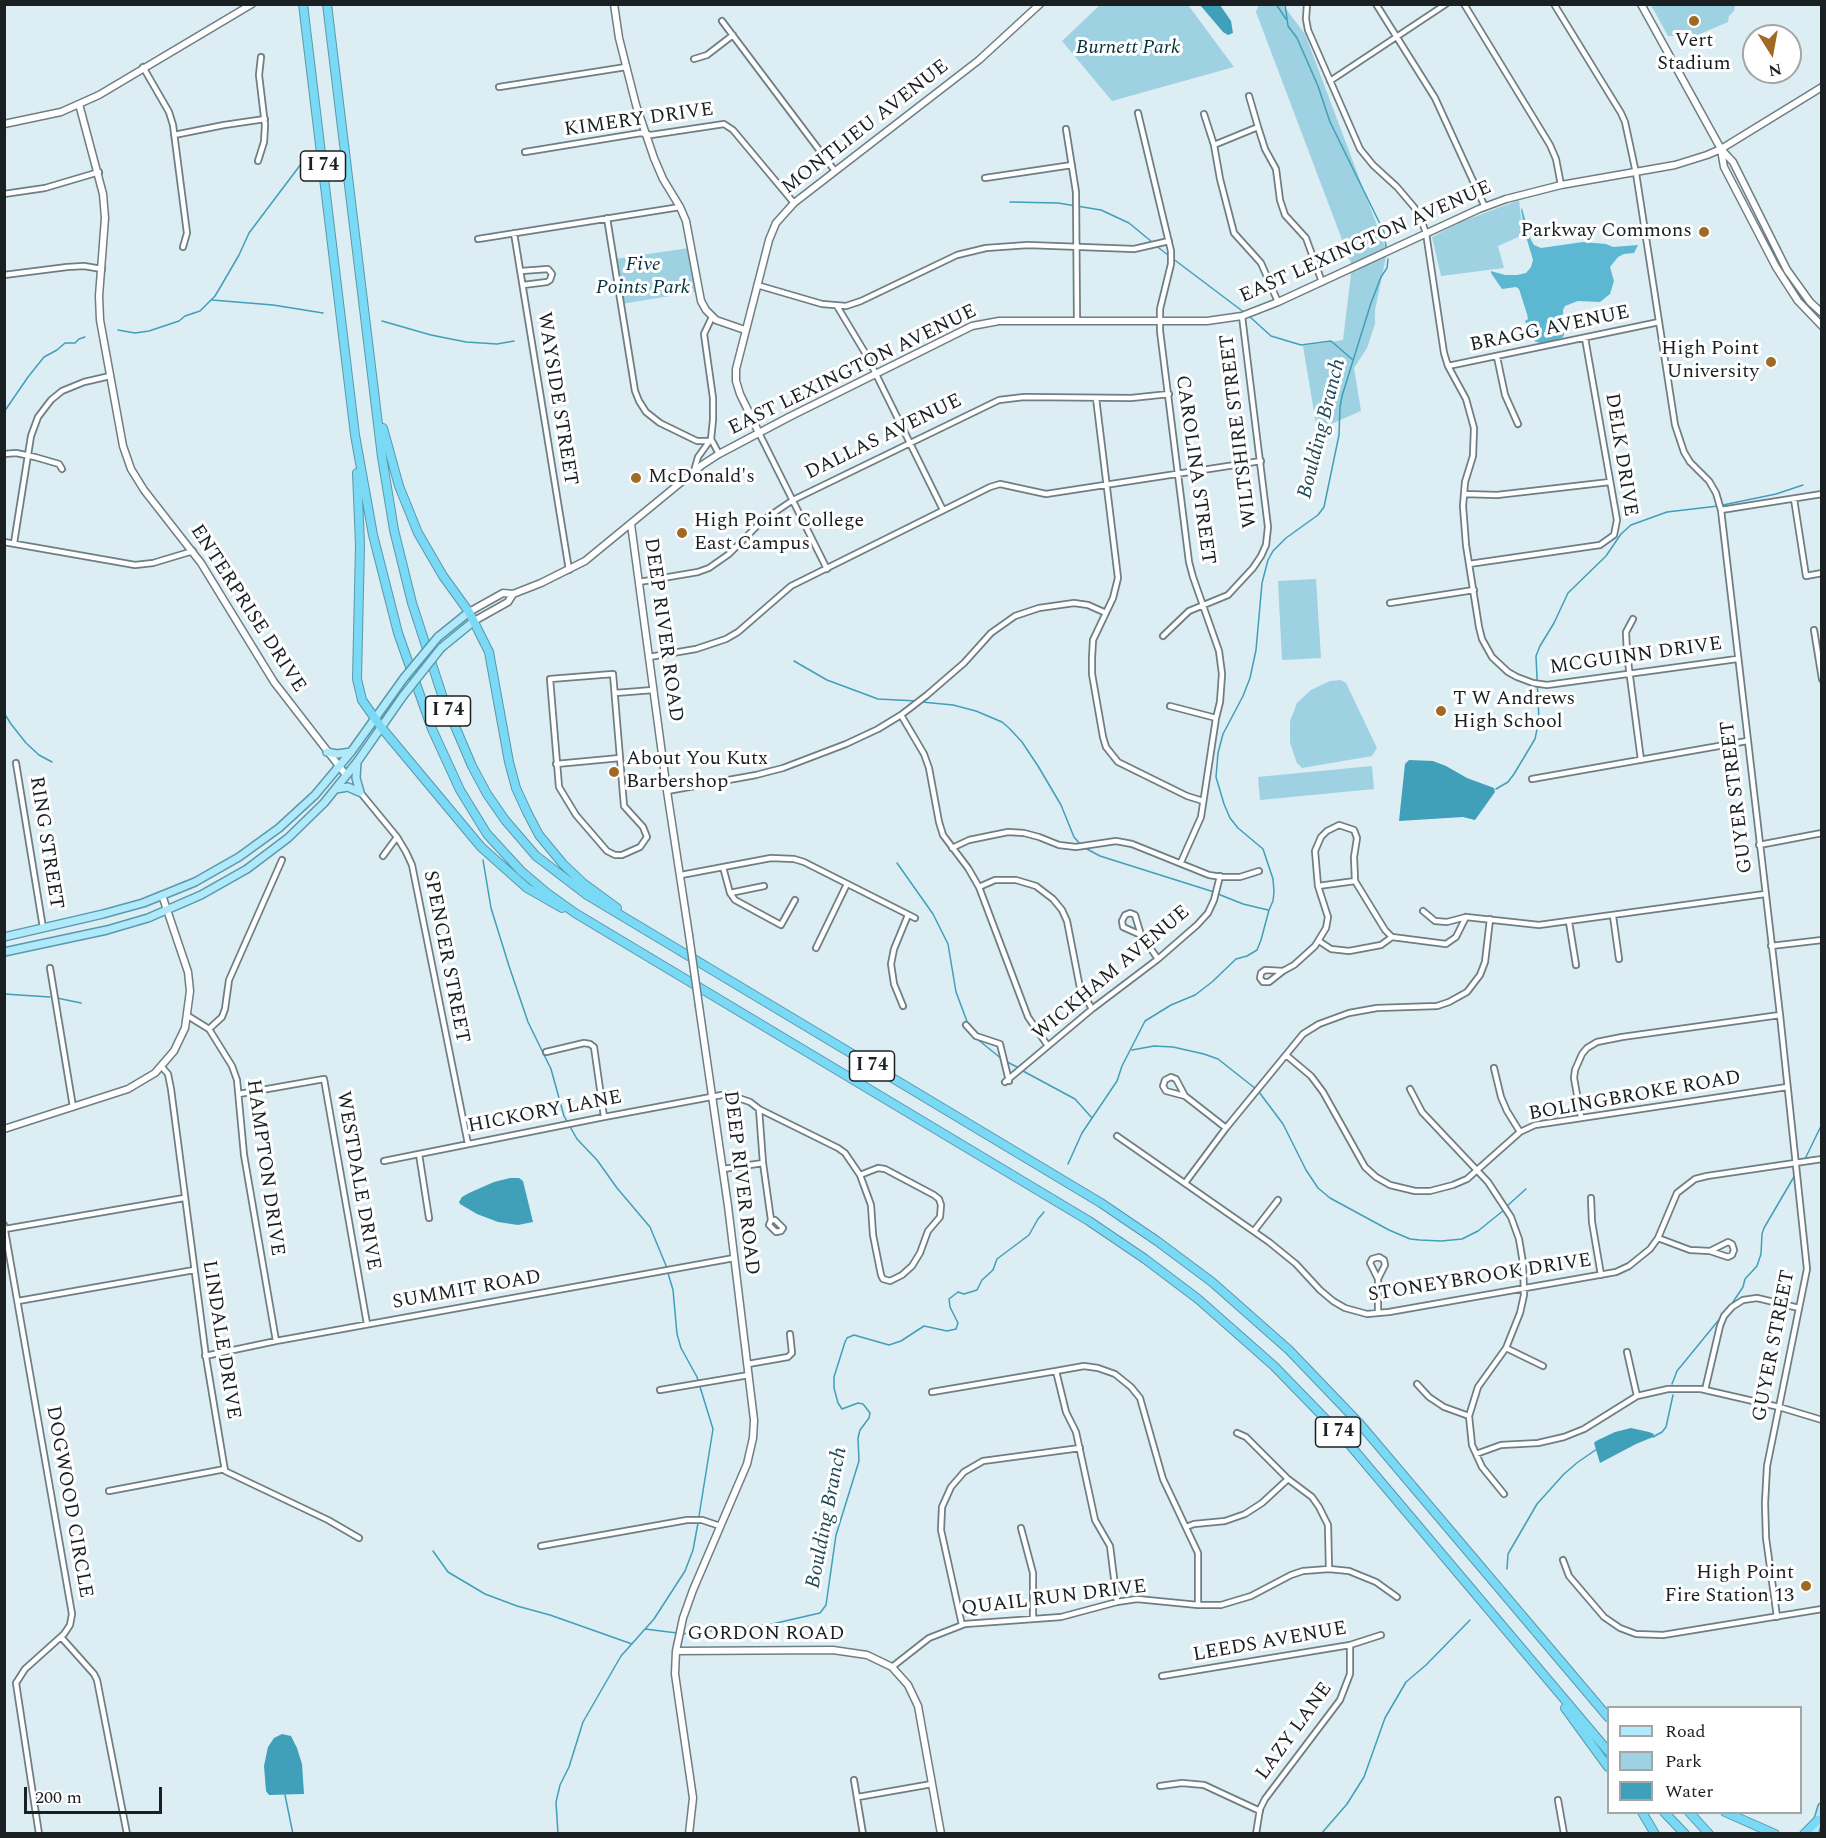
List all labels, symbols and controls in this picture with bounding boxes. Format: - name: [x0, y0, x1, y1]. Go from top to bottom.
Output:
- marker: Vert Stadium: [1687, 14, 1701, 28]
- north arrow: [1742, 24, 1802, 84]
- place label: Vert Stadium: [1657, 30, 1731, 77]
- park label: Burnett Park: [1076, 37, 1180, 61]
- street label: MONTLIEU AVENUE: [778, 55, 954, 201]
- text: N: [1766, 57, 1784, 83]
- street label: KIMERY DRIVE: [563, 99, 715, 143]
- road number: I 74: [300, 151, 346, 181]
- street label: EAST LEXINGTON AVENUE: [1236, 176, 1496, 310]
- place label: Parkway Commons: [1521, 220, 1692, 244]
- marker: Parkway Commons: [1697, 225, 1711, 239]
- park label: Five Points Park: [596, 254, 690, 301]
- street label: EAST LEXINGTON AVENUE: [725, 300, 981, 442]
- street label: BRAGG AVENUE: [1468, 301, 1632, 359]
- street label: WAYSIDE STREET: [530, 311, 582, 487]
- street label: WILTSHIRE STREET: [1216, 333, 1264, 529]
- place label: High Point University: [1661, 338, 1759, 385]
- marker: High Point University: [1764, 355, 1778, 369]
- water label: Boulding Branch: [1293, 356, 1353, 502]
- street label: CAROLINA STREET: [1169, 374, 1219, 566]
- street label: DALLAS AVENUE: [802, 390, 966, 486]
- street label: DELK DRIVE: [1598, 392, 1642, 518]
- place label: McDonald's: [648, 466, 755, 490]
- marker: McDonald's: [629, 471, 643, 485]
- place label: High Point College East Campus: [694, 510, 864, 557]
- street label: ENTERPRISE DRIVE: [184, 520, 310, 698]
- marker: High Point College East Campus: [675, 526, 689, 540]
- street label: DEEP RIVER ROAD: [637, 536, 687, 724]
- street label: MCGUINN DRIVE: [1548, 633, 1724, 681]
- place label: T W Andrews High School: [1453, 688, 1575, 735]
- road number: I 74: [426, 696, 470, 726]
- marker: T W Andrews High School: [1434, 704, 1448, 718]
- street label: GUYER STREET: [1717, 719, 1759, 875]
- place label: About You Kutx Barbershop: [626, 748, 768, 795]
- marker: About You Kutx Barbershop: [607, 765, 621, 779]
- street label: RING STREET: [23, 775, 67, 911]
- street label: SPENCER STREET: [417, 869, 473, 1045]
- street label: WICKHAM AVENUE: [1029, 901, 1195, 1047]
- road number: I 74: [850, 1051, 894, 1081]
- street label: BOLINGBROKE ROAD: [1527, 1067, 1743, 1127]
- street label: HAMPTON DRIVE: [240, 1078, 288, 1258]
- street label: HICKORY LANE: [466, 1086, 624, 1140]
- street label: DEEP RIVER ROAD: [717, 1089, 763, 1277]
- street label: WESTDALE DRIVE: [329, 1090, 385, 1272]
- street label: STONEYBROOK DRIVE: [1367, 1249, 1593, 1309]
- street label: LINDALE DRIVE: [196, 1259, 244, 1421]
- street label: SUMMIT ROAD: [391, 1266, 543, 1316]
- street label: GUYER STREET: [1749, 1268, 1801, 1424]
- street label: DOGWOOD CIRCLE: [39, 1404, 97, 1600]
- road number: I 74: [1316, 1417, 1360, 1447]
- water label: Boulding Branch: [802, 1445, 854, 1591]
- place label: High Point Fire Station 13: [1665, 1562, 1794, 1609]
- street label: QUAIL RUN DRIVE: [960, 1576, 1148, 1622]
- marker: High Point Fire Station 13: [1799, 1579, 1813, 1593]
- street label: LEEDS AVENUE: [1191, 1618, 1349, 1668]
- street label: GORDON ROAD: [688, 1623, 844, 1647]
- street label: LAZY LANE: [1252, 1678, 1338, 1786]
- legend: [1607, 1706, 1802, 1814]
- text: Road: [1665, 1718, 1706, 1745]
- text: Park: [1665, 1748, 1702, 1775]
- scale bar: [27, 1775, 165, 1813]
- text: Water: [1665, 1778, 1713, 1805]
- text: 200 m: [35, 1784, 82, 1811]

